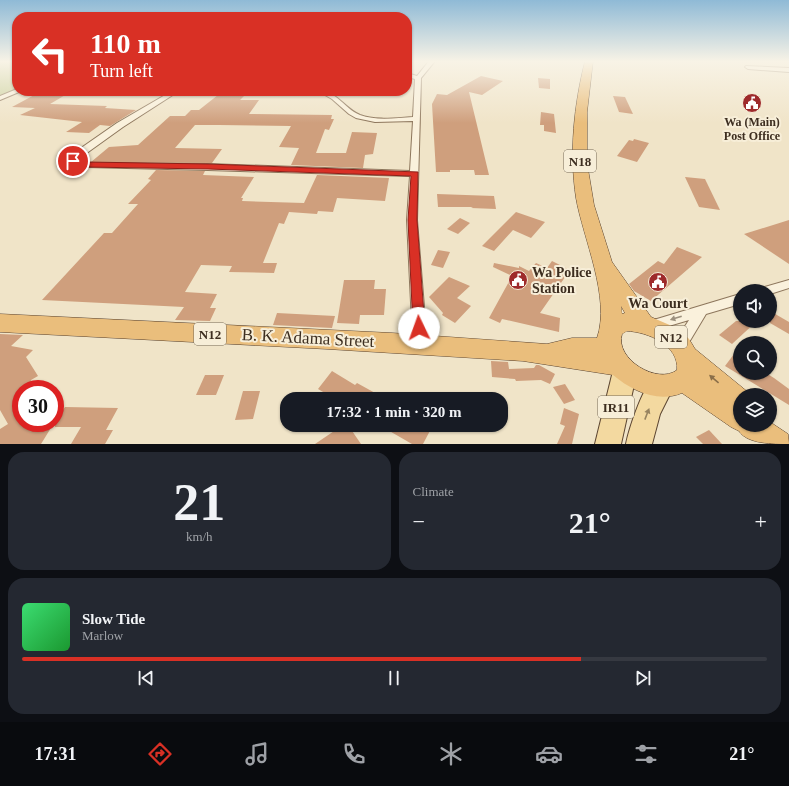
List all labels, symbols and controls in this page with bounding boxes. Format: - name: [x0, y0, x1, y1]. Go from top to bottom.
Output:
- icon: left: [24, 28, 76, 80]
- text: 110 m: [90, 28, 161, 59]
- text: Turn left: [90, 61, 153, 81]
- public building icon: Wa (Main) Post Office: [741, 92, 763, 114]
- place label: Wa (Main) Post Office: [724, 115, 781, 143]
- pin: [56, 144, 90, 178]
- icon: arrive: [62, 150, 84, 172]
- road number: N18: [564, 150, 596, 172]
- place label: Wa Police Station: [532, 265, 592, 296]
- public building icon: Wa Police Station: [507, 269, 529, 291]
- public building icon: Wa Court: [647, 271, 669, 293]
- map controls: [733, 284, 777, 432]
- button: sound: [733, 284, 777, 328]
- place label: Wa Court: [628, 296, 688, 311]
- position arrow: [398, 307, 440, 349]
- one-way arrow: [670, 315, 682, 321]
- road number: N12: [194, 323, 226, 345]
- street label: B. K. Adama Street: [241, 325, 375, 351]
- road number: N12: [655, 326, 687, 348]
- button: search: [733, 336, 777, 380]
- one-way arrow: [709, 375, 720, 384]
- speed limit sign: 30: [12, 380, 64, 432]
- button: layers: [733, 388, 777, 432]
- road number: IR11: [598, 396, 634, 418]
- text: 17:32 · 1 min · 320 m: [327, 404, 462, 420]
- one-way arrow: [645, 407, 651, 419]
- text: 21: [173, 474, 225, 531]
- text: Climate: [413, 484, 454, 499]
- text: 21°: [569, 506, 611, 539]
- text: −: [413, 509, 425, 534]
- text: +: [755, 509, 767, 534]
- text: km/h: [186, 529, 213, 544]
- text: Slow Tide: [82, 611, 145, 627]
- text: Marlow: [82, 628, 123, 643]
- icon: previous: [135, 667, 157, 689]
- icon: pause: [383, 667, 405, 689]
- icon: next: [632, 667, 654, 689]
- icon: directions: [146, 740, 174, 768]
- icon: music: [243, 740, 271, 768]
- icon: phone: [340, 740, 368, 768]
- icon: climate: [437, 740, 465, 768]
- icon: car: [535, 740, 563, 768]
- icon: filters: [632, 740, 660, 768]
- text: 17:31: [35, 744, 77, 764]
- text: 21°: [729, 744, 754, 764]

